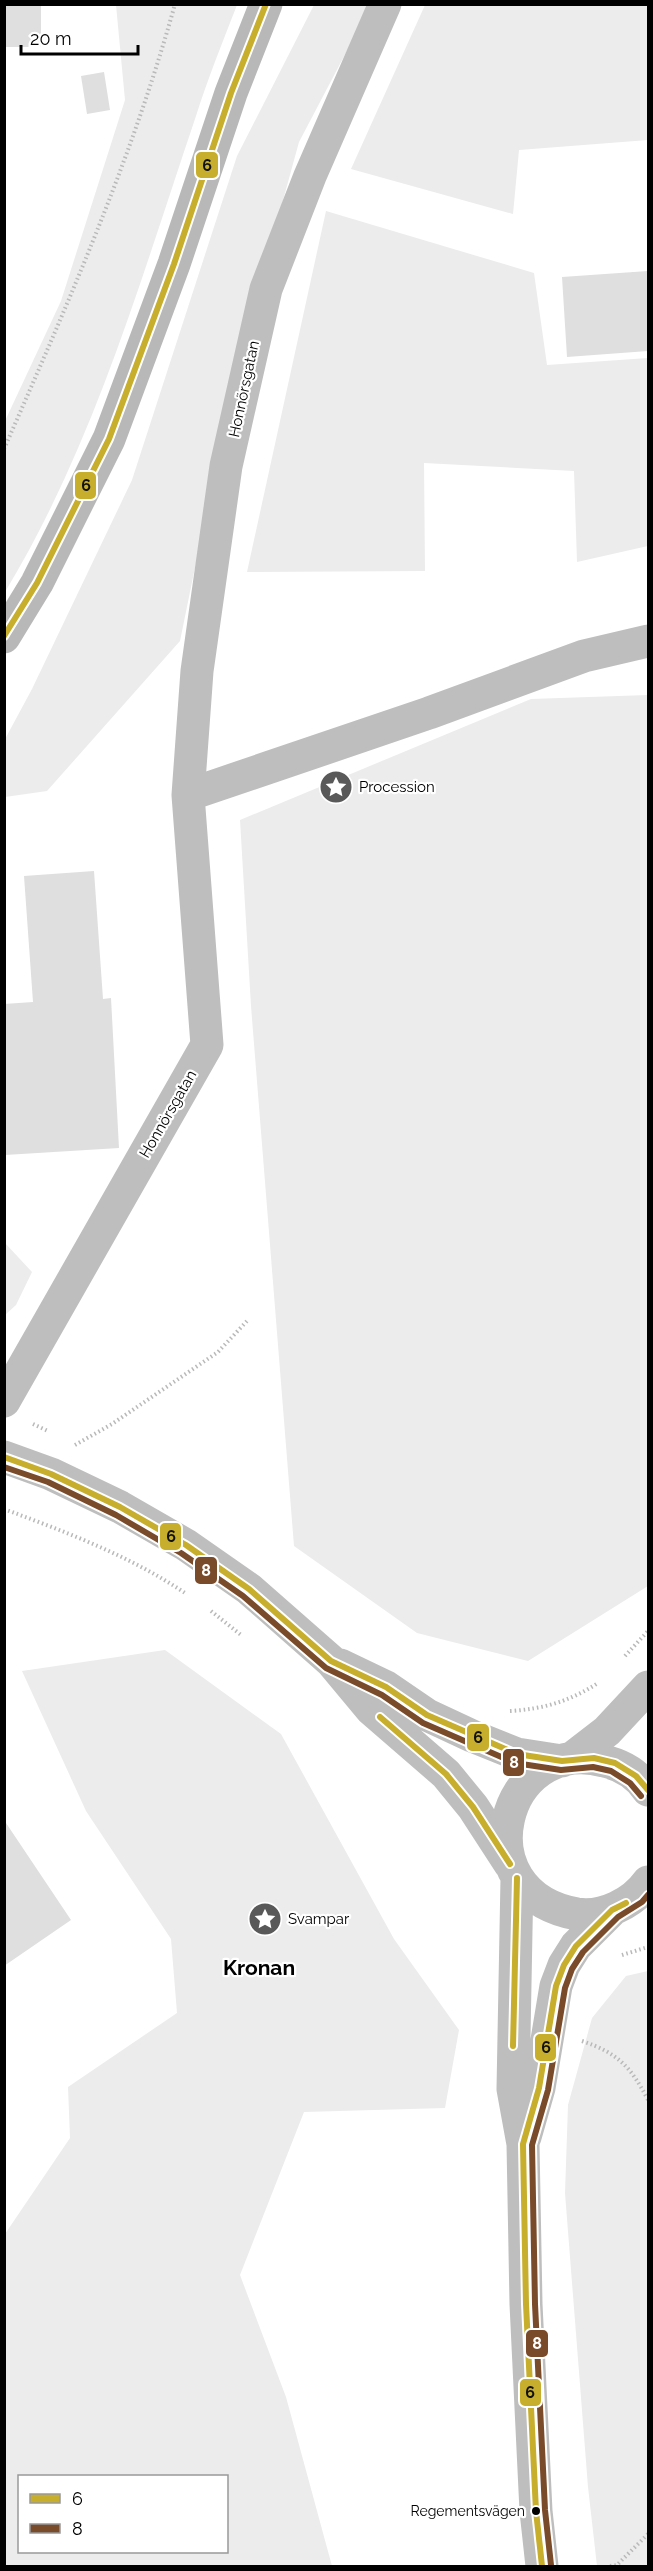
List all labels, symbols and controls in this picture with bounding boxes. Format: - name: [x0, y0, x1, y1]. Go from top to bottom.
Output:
- scale bar: [21, 18, 138, 56]
- text: 20 m: [30, 28, 72, 49]
- line badge: 6: [195, 151, 219, 179]
- text: 6: [202, 156, 212, 175]
- street label: Honnörsgatan: [225, 339, 263, 439]
- line badge: 6: [74, 471, 97, 500]
- text: 6: [81, 476, 91, 495]
- place icon: Procession: [318, 769, 354, 805]
- place label: Procession: [359, 778, 435, 796]
- street label: Honnörsgatan: [136, 1067, 200, 1161]
- line badge: 6: [159, 1522, 182, 1551]
- text: 6: [166, 1527, 176, 1546]
- line badge: 8: [194, 1556, 218, 1585]
- text: 8: [201, 1561, 211, 1580]
- line badge: 6: [466, 1723, 490, 1752]
- text: 6: [473, 1728, 483, 1747]
- line badge: 8: [502, 1748, 525, 1777]
- text: 8: [509, 1753, 519, 1772]
- place icon: Svampar: [247, 1901, 283, 1937]
- place label: Svampar: [288, 1910, 350, 1928]
- district label: Kronan: [223, 1955, 295, 1980]
- line badge: 6: [534, 2033, 557, 2062]
- text: 6: [541, 2038, 551, 2057]
- line badge: 8: [525, 2329, 549, 2358]
- text: 8: [532, 2334, 542, 2353]
- line badge: 6: [519, 2378, 542, 2407]
- text: 6: [525, 2383, 535, 2402]
- legend: [18, 2475, 228, 2553]
- text: 6: [72, 2488, 83, 2509]
- place label: Regementsvägen: [411, 2503, 525, 2519]
- marker: Regementsvägen: [530, 2505, 542, 2517]
- text: 8: [72, 2518, 83, 2539]

